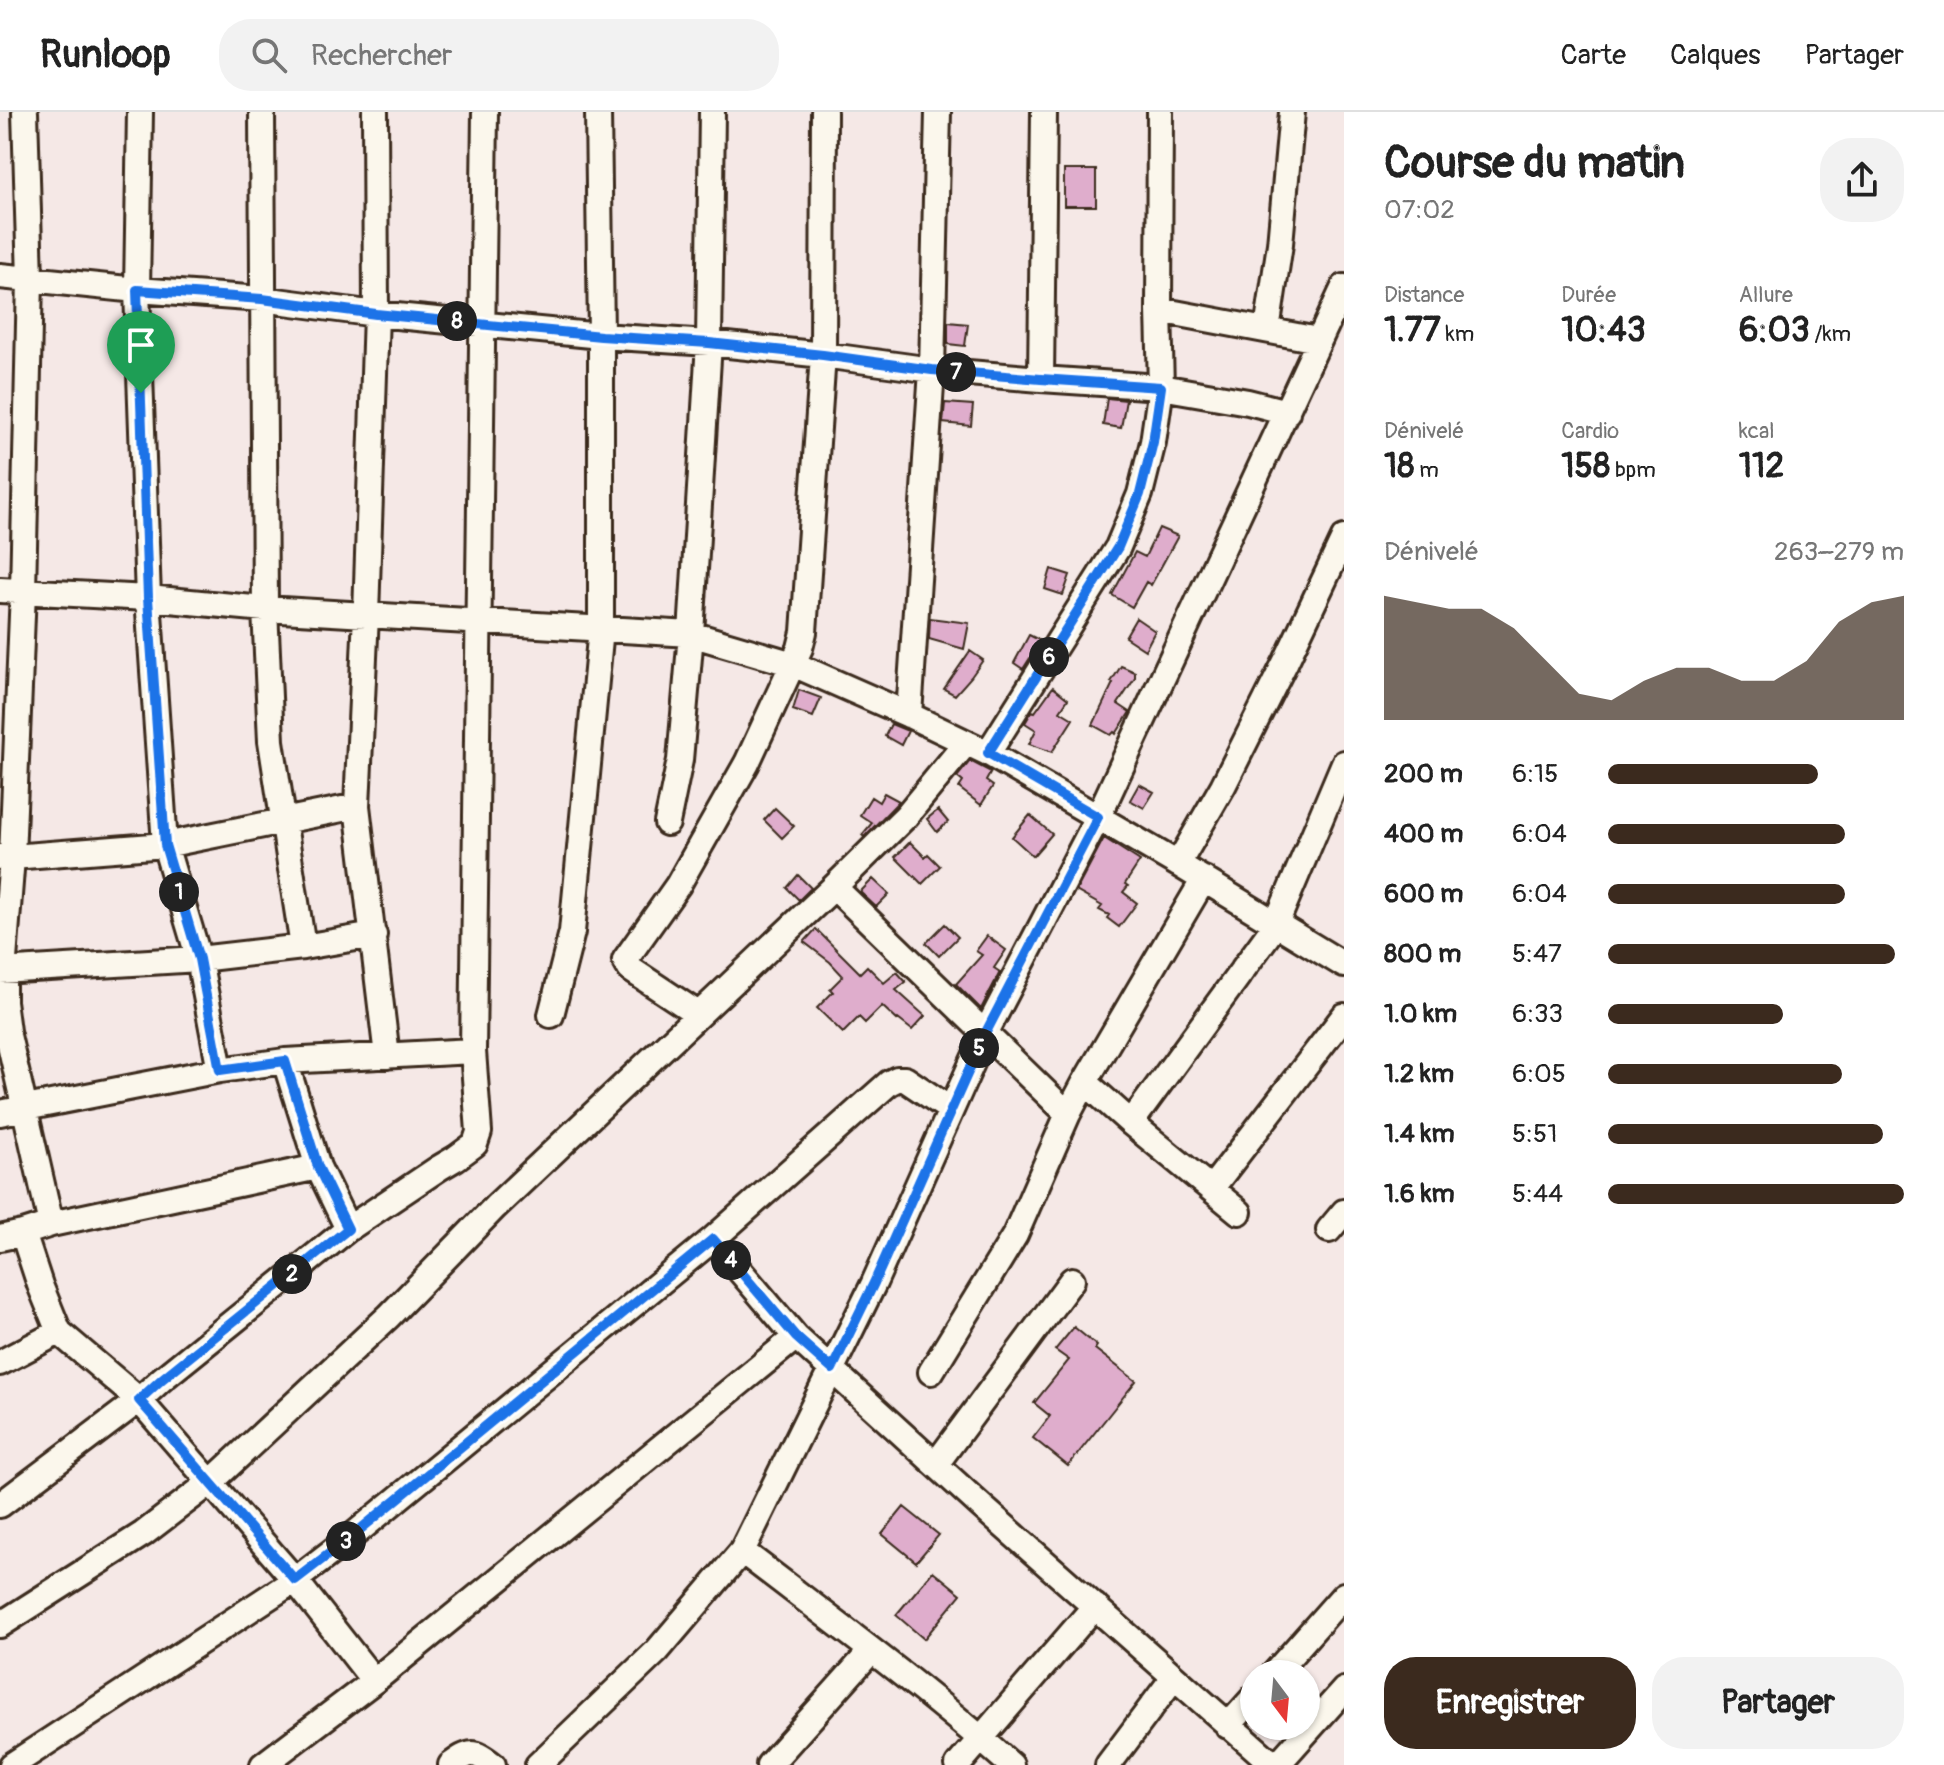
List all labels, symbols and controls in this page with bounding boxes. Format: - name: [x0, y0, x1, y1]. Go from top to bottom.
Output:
- search box: [219, 19, 779, 91]
- text: Runloop: [40, 31, 171, 79]
- icon: search: [247, 33, 291, 77]
- text: Rechercher: [311, 37, 453, 74]
- text: Carte: [1561, 38, 1626, 73]
- text: Calques: [1670, 38, 1760, 73]
- text: Partager: [1804, 38, 1904, 73]
- text: Course du matin: [1384, 136, 1685, 191]
- button: share: [1820, 138, 1904, 222]
- text: 07:02: [1384, 194, 1455, 226]
- text: Distance: [1384, 281, 1464, 309]
- text: Durée: [1561, 281, 1616, 309]
- text: Allure: [1739, 281, 1793, 309]
- pin: 8: [437, 301, 477, 341]
- text: 8: [451, 307, 463, 335]
- text: 1.77: [1384, 309, 1441, 352]
- text: 10:43: [1561, 309, 1646, 352]
- text: 6:03: [1739, 309, 1810, 352]
- pin: [107, 311, 175, 393]
- text: km: [1441, 320, 1474, 348]
- text: /km: [1810, 320, 1851, 348]
- icon: arrive: [119, 323, 163, 367]
- pin: 7: [936, 352, 976, 392]
- text: 7: [950, 358, 962, 386]
- text: Dénivelé: [1384, 417, 1464, 445]
- text: Cardio: [1561, 417, 1619, 445]
- text: kcal: [1739, 417, 1774, 445]
- text: 18: [1384, 445, 1414, 488]
- text: 158: [1561, 445, 1610, 488]
- text: 112: [1739, 445, 1784, 488]
- text: m: [1414, 456, 1439, 484]
- text: bpm: [1610, 456, 1656, 484]
- text: Dénivelé: [1384, 536, 1479, 568]
- text: 263–279 m: [1774, 536, 1904, 568]
- pin: 6: [1029, 637, 1069, 677]
- text: 6: [1043, 643, 1055, 671]
- text: 200 m: [1384, 758, 1463, 790]
- text: 6:15: [1512, 758, 1558, 790]
- text: 400 m: [1384, 818, 1463, 850]
- text: 6:04: [1512, 818, 1567, 850]
- pin: 1: [159, 872, 199, 912]
- text: 1: [175, 878, 183, 906]
- text: 600 m: [1384, 878, 1463, 910]
- text: 6:04: [1512, 878, 1567, 910]
- text: 800 m: [1384, 938, 1461, 970]
- text: 5:47: [1512, 938, 1562, 970]
- text: 1.0 km: [1384, 998, 1457, 1030]
- text: 6:33: [1512, 998, 1563, 1030]
- pin: 5: [959, 1028, 999, 1068]
- text: 5: [973, 1034, 985, 1062]
- text: 1.2 km: [1384, 1058, 1454, 1090]
- text: 6:05: [1512, 1058, 1566, 1090]
- text: 1.4 km: [1384, 1118, 1455, 1150]
- text: 5:51: [1512, 1118, 1557, 1150]
- text: 1.6 km: [1384, 1178, 1455, 1210]
- text: 5:44: [1512, 1178, 1563, 1210]
- pin: 4: [711, 1240, 751, 1280]
- text: 4: [725, 1246, 737, 1274]
- pin: 2: [272, 1254, 312, 1294]
- text: 2: [286, 1260, 298, 1288]
- pin: 3: [326, 1521, 366, 1561]
- text: 3: [340, 1527, 352, 1555]
- button: Enregistrer: [1384, 1657, 1636, 1749]
- button: Partager: [1652, 1657, 1904, 1749]
- north arrow: [1240, 1660, 1320, 1740]
- map controls: [1240, 1660, 1320, 1740]

